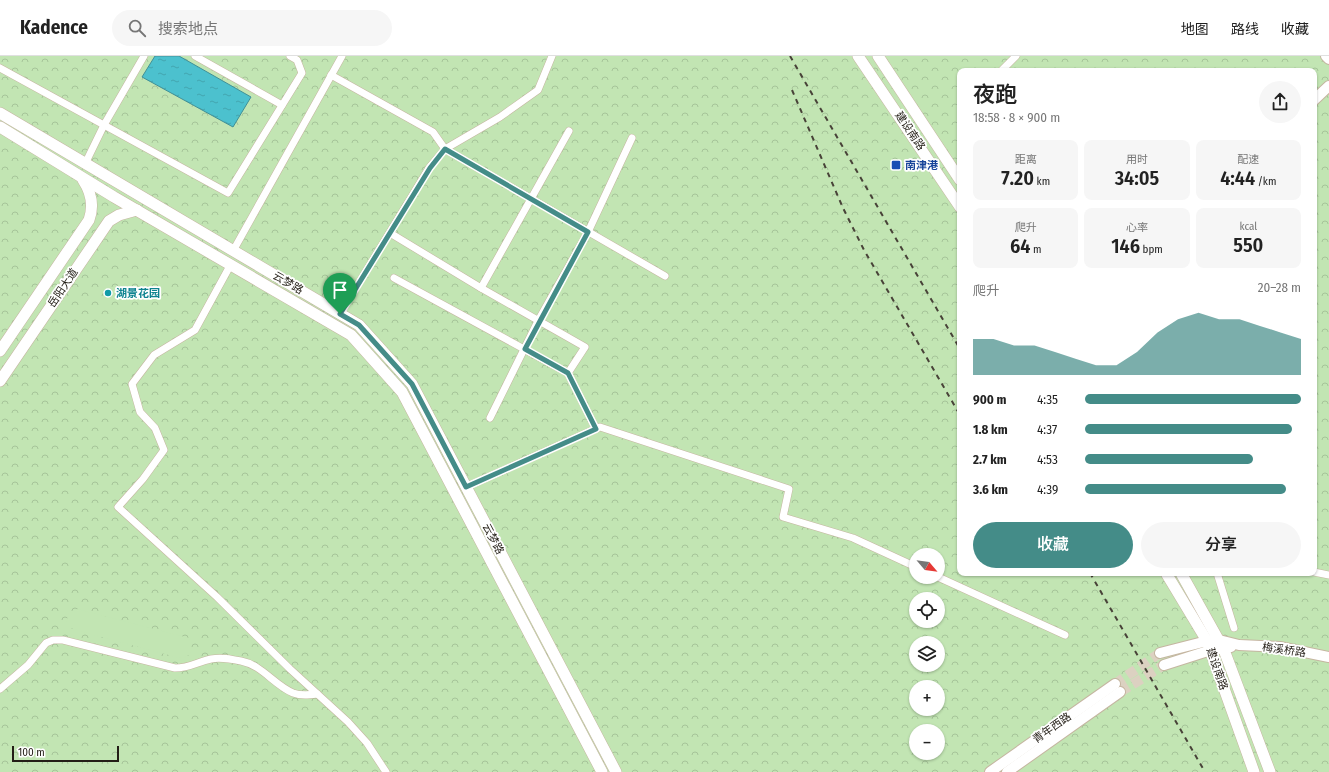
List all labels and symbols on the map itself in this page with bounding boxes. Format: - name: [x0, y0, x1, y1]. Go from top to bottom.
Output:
- street label: 建设南路: [892, 109, 928, 153]
- marker: 南津港: [890, 159, 902, 171]
- place label: 南津港: [905, 159, 938, 172]
- street label: 岳阳大道: [45, 266, 81, 310]
- street label: 云梦路: [270, 269, 306, 297]
- pin: [323, 273, 357, 314]
- place label: 湖景花园: [116, 287, 160, 300]
- marker: 湖景花园: [103, 288, 113, 298]
- street label: 云梦路: [480, 521, 506, 557]
- north arrow: [909, 548, 945, 584]
- street label: 梅溪桥路: [1261, 641, 1307, 659]
- street label: 建设南路: [1204, 646, 1230, 692]
- street label: 青年西路: [1030, 710, 1074, 746]
- scale bar: [12, 744, 119, 763]

